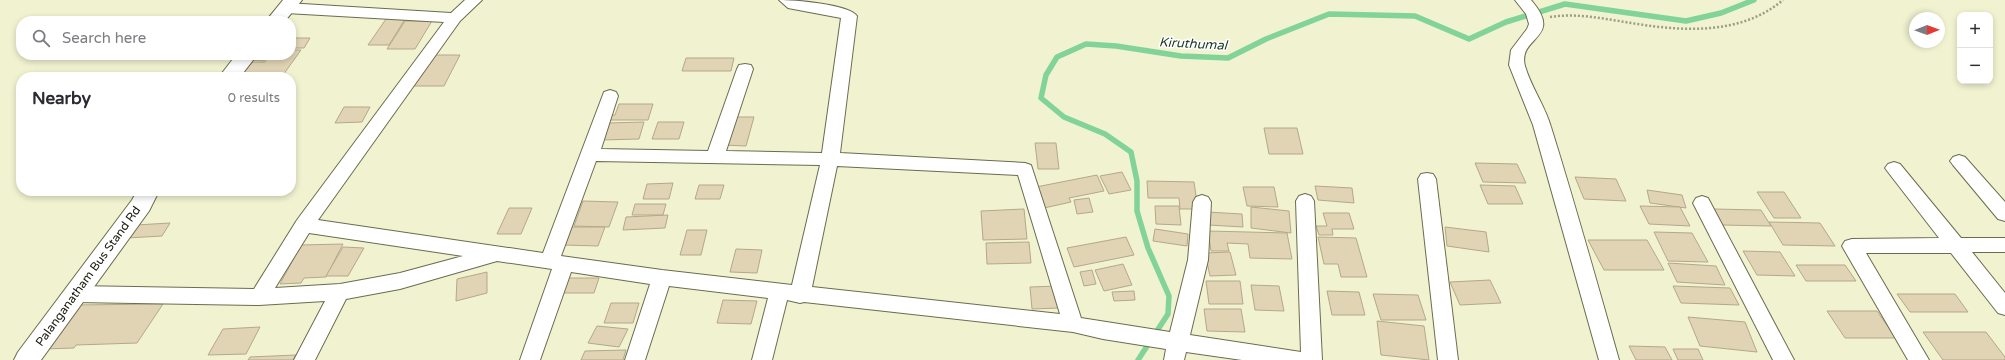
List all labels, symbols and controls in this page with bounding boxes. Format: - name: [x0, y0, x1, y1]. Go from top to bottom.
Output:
- north arrow: [1909, 12, 1945, 48]
- map controls: [1957, 12, 1993, 84]
- button: +: [1957, 12, 1993, 48]
- search box: [16, 16, 296, 60]
- icon: search: [30, 27, 52, 49]
- text: Search here: [62, 29, 146, 47]
- water label: Kiruthumal: [1159, 34, 1229, 54]
- button: −: [1957, 48, 1993, 84]
- text: Nearby: [32, 88, 91, 109]
- text: 0 results: [228, 90, 280, 106]
- street label: Palanganatham Bus Stand Rd: [33, 203, 143, 349]

